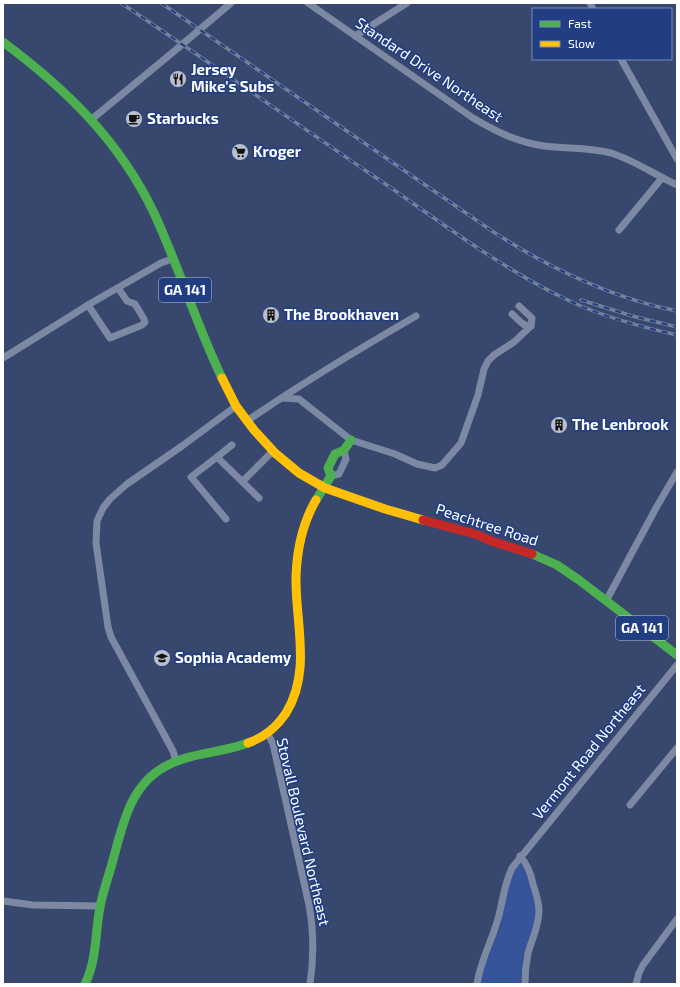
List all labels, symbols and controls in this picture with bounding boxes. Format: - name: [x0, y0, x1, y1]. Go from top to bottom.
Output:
- legend: [532, 8, 672, 60]
- street label: Standard Drive Northeast: [353, 13, 507, 125]
- text: Fast: [568, 16, 592, 30]
- text: Slow: [568, 36, 595, 50]
- place label: Jersey Mike's Subs: [191, 60, 274, 95]
- restaurant icon: Jersey Mike's Subs: [168, 69, 188, 89]
- cafe icon: Starbucks: [124, 109, 144, 129]
- place label: Starbucks: [147, 109, 219, 127]
- supermarket icon: Kroger: [230, 142, 250, 162]
- place label: Kroger: [253, 142, 302, 160]
- road number: GA 141: [159, 278, 211, 302]
- building icon: The Brookhaven: [261, 305, 281, 325]
- place label: The Brookhaven: [284, 305, 399, 323]
- building icon: The Lenbrook: [549, 415, 569, 435]
- place label: The Lenbrook: [572, 415, 669, 433]
- street label: Peachtree Road: [434, 499, 541, 549]
- road number: GA 141: [616, 616, 668, 640]
- school or university icon: Sophia Academy: [152, 648, 172, 668]
- place label: Sophia Academy: [175, 648, 292, 667]
- street label: Vermont Road Northeast: [528, 680, 649, 823]
- street label: Stovall Boulevard Northeast: [274, 736, 334, 928]

